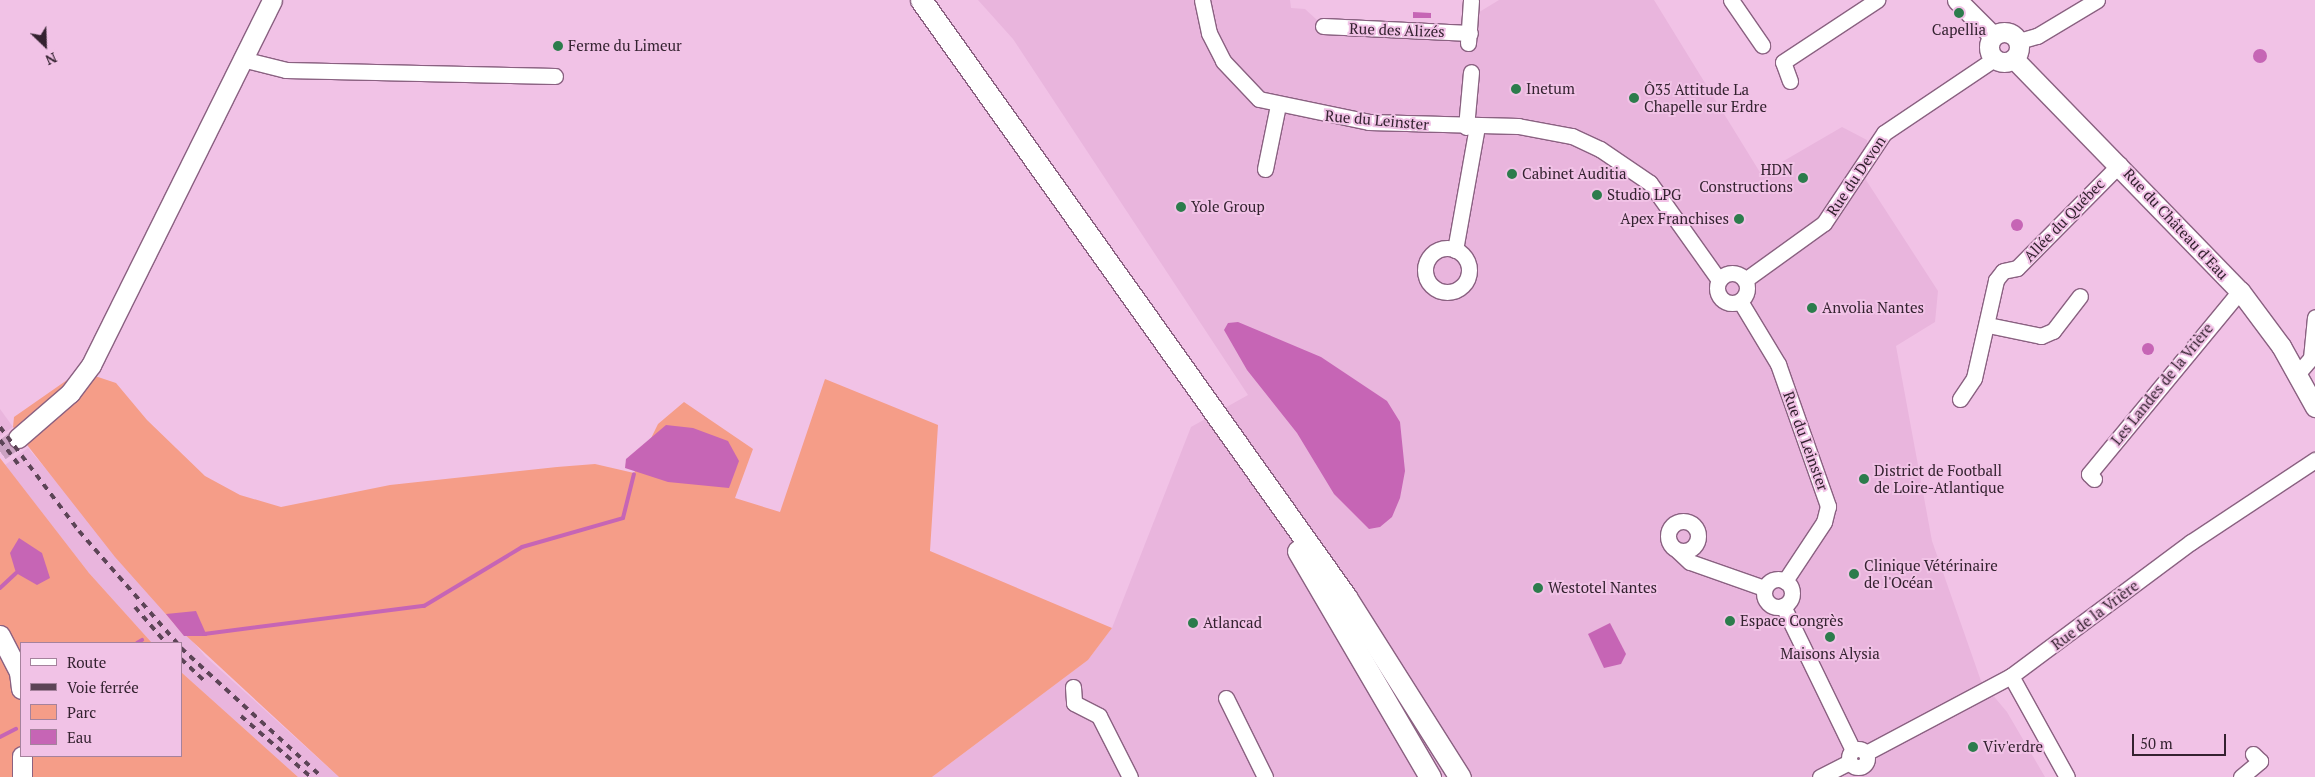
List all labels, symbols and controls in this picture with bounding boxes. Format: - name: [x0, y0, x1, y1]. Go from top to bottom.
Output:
- marker: Capellia: [1953, 7, 1965, 19]
- street label: Rue des Alizés: [1349, 19, 1445, 41]
- north arrow: [20, 20, 70, 70]
- place label: Capellia: [1932, 21, 1986, 39]
- place label: Ferme du Limeur: [568, 37, 682, 55]
- marker: Ferme du Limeur: [552, 40, 564, 52]
- text: N: [43, 48, 60, 70]
- place label: Inetum: [1526, 80, 1575, 98]
- place label: Ô35 Attitude La Chapelle sur Erdre: [1644, 80, 1767, 115]
- marker: Inetum: [1510, 83, 1522, 95]
- marker: Ô35 Attitude La Chapelle sur Erdre: [1628, 92, 1640, 104]
- street label: Rue du Leinster: [1324, 106, 1430, 134]
- street label: Rue du Devon: [1823, 133, 1889, 219]
- place label: HDN Constructions: [1699, 160, 1793, 195]
- place label: Cabinet Auditia: [1522, 165, 1627, 183]
- street label: Rue du Château d'Eau: [2120, 165, 2232, 283]
- marker: Cabinet Auditia: [1506, 168, 1518, 180]
- marker: HDN Constructions: [1797, 172, 1809, 184]
- street label: Allée du Québec: [2020, 175, 2108, 265]
- place label: Studio LPG: [1607, 186, 1681, 204]
- marker: Studio LPG: [1591, 189, 1603, 201]
- place label: Yole Group: [1191, 198, 1265, 216]
- marker: Yole Group: [1175, 201, 1187, 213]
- place label: Apex Franchises: [1620, 210, 1729, 228]
- marker: Apex Franchises: [1733, 213, 1745, 225]
- place label: Anvolia Nantes: [1822, 299, 1924, 317]
- marker: Anvolia Nantes: [1806, 302, 1818, 314]
- street label: Les Landes de la Vrière: [2107, 319, 2217, 449]
- street label: Rue du Leinster: [1780, 389, 1832, 493]
- place label: District de Football de Loire-Atlantique: [1874, 461, 2004, 496]
- marker: District de Football de Loire-Atlantique: [1858, 473, 1870, 485]
- place label: Clinique Vétérinaire de l'Océan: [1864, 556, 1998, 591]
- marker: Clinique Vétérinaire de l'Océan: [1848, 568, 1860, 580]
- street label: Rue de la Vrière: [2048, 576, 2142, 654]
- place label: Westotel Nantes: [1548, 579, 1657, 597]
- marker: Westotel Nantes: [1532, 582, 1544, 594]
- place label: Espace Congrès: [1740, 612, 1843, 630]
- place label: Atlancad: [1203, 614, 1262, 632]
- marker: Espace Congrès: [1724, 615, 1736, 627]
- marker: Atlancad: [1187, 617, 1199, 629]
- marker: Maisons Alysia: [1824, 631, 1836, 643]
- legend: [20, 642, 182, 757]
- place label: Maisons Alysia: [1780, 645, 1880, 663]
- text: Route: [67, 652, 106, 672]
- text: Voie ferrée: [67, 677, 139, 697]
- text: Parc: [67, 702, 96, 722]
- scale bar: [2135, 724, 2229, 756]
- text: Eau: [67, 727, 92, 747]
- text: 50 m: [2140, 733, 2173, 753]
- place label: Viv'erdre: [1983, 738, 2043, 756]
- marker: Viv'erdre: [1967, 741, 1979, 753]

